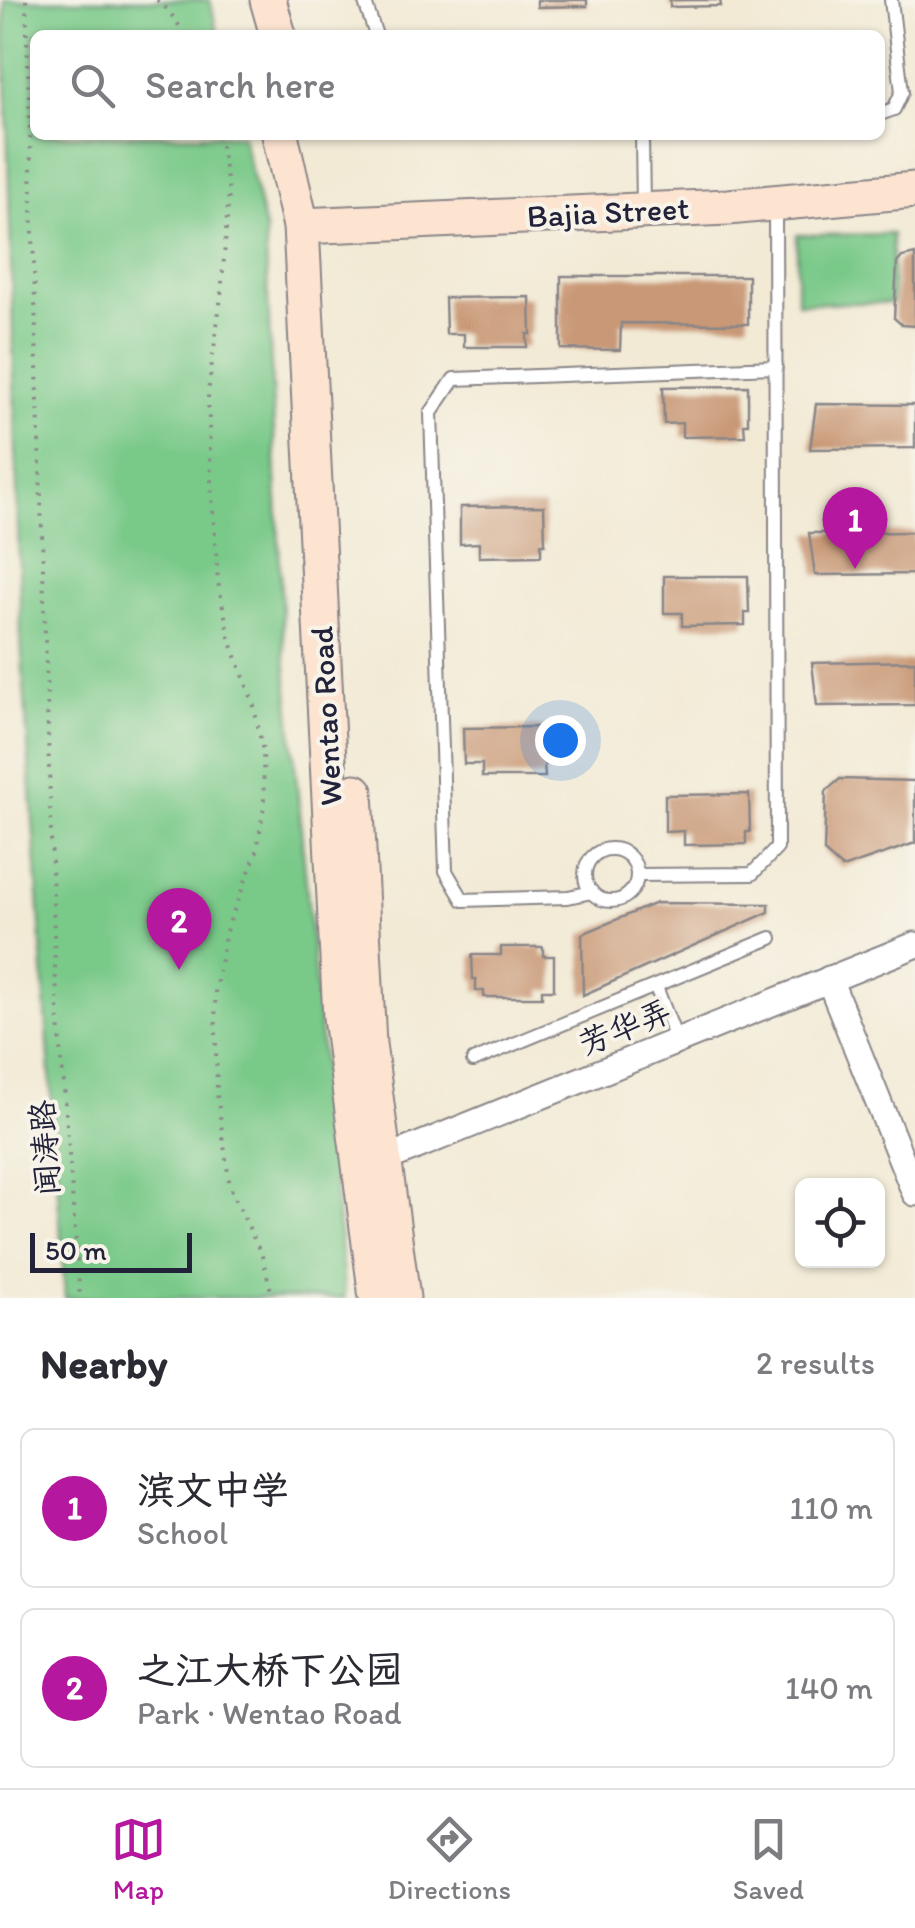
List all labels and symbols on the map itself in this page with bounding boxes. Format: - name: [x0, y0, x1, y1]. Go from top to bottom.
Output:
- street label: Bajia Street: [526, 189, 690, 235]
- pin: 1: [822, 486, 888, 569]
- street label: Wentao Road: [302, 625, 350, 807]
- your location: [535, 715, 586, 766]
- pin: 2: [146, 888, 212, 970]
- street label: 芳华弄: [573, 991, 677, 1063]
- street label: 闻涛路: [23, 1099, 67, 1197]
- scale bar: [30, 1228, 192, 1272]

